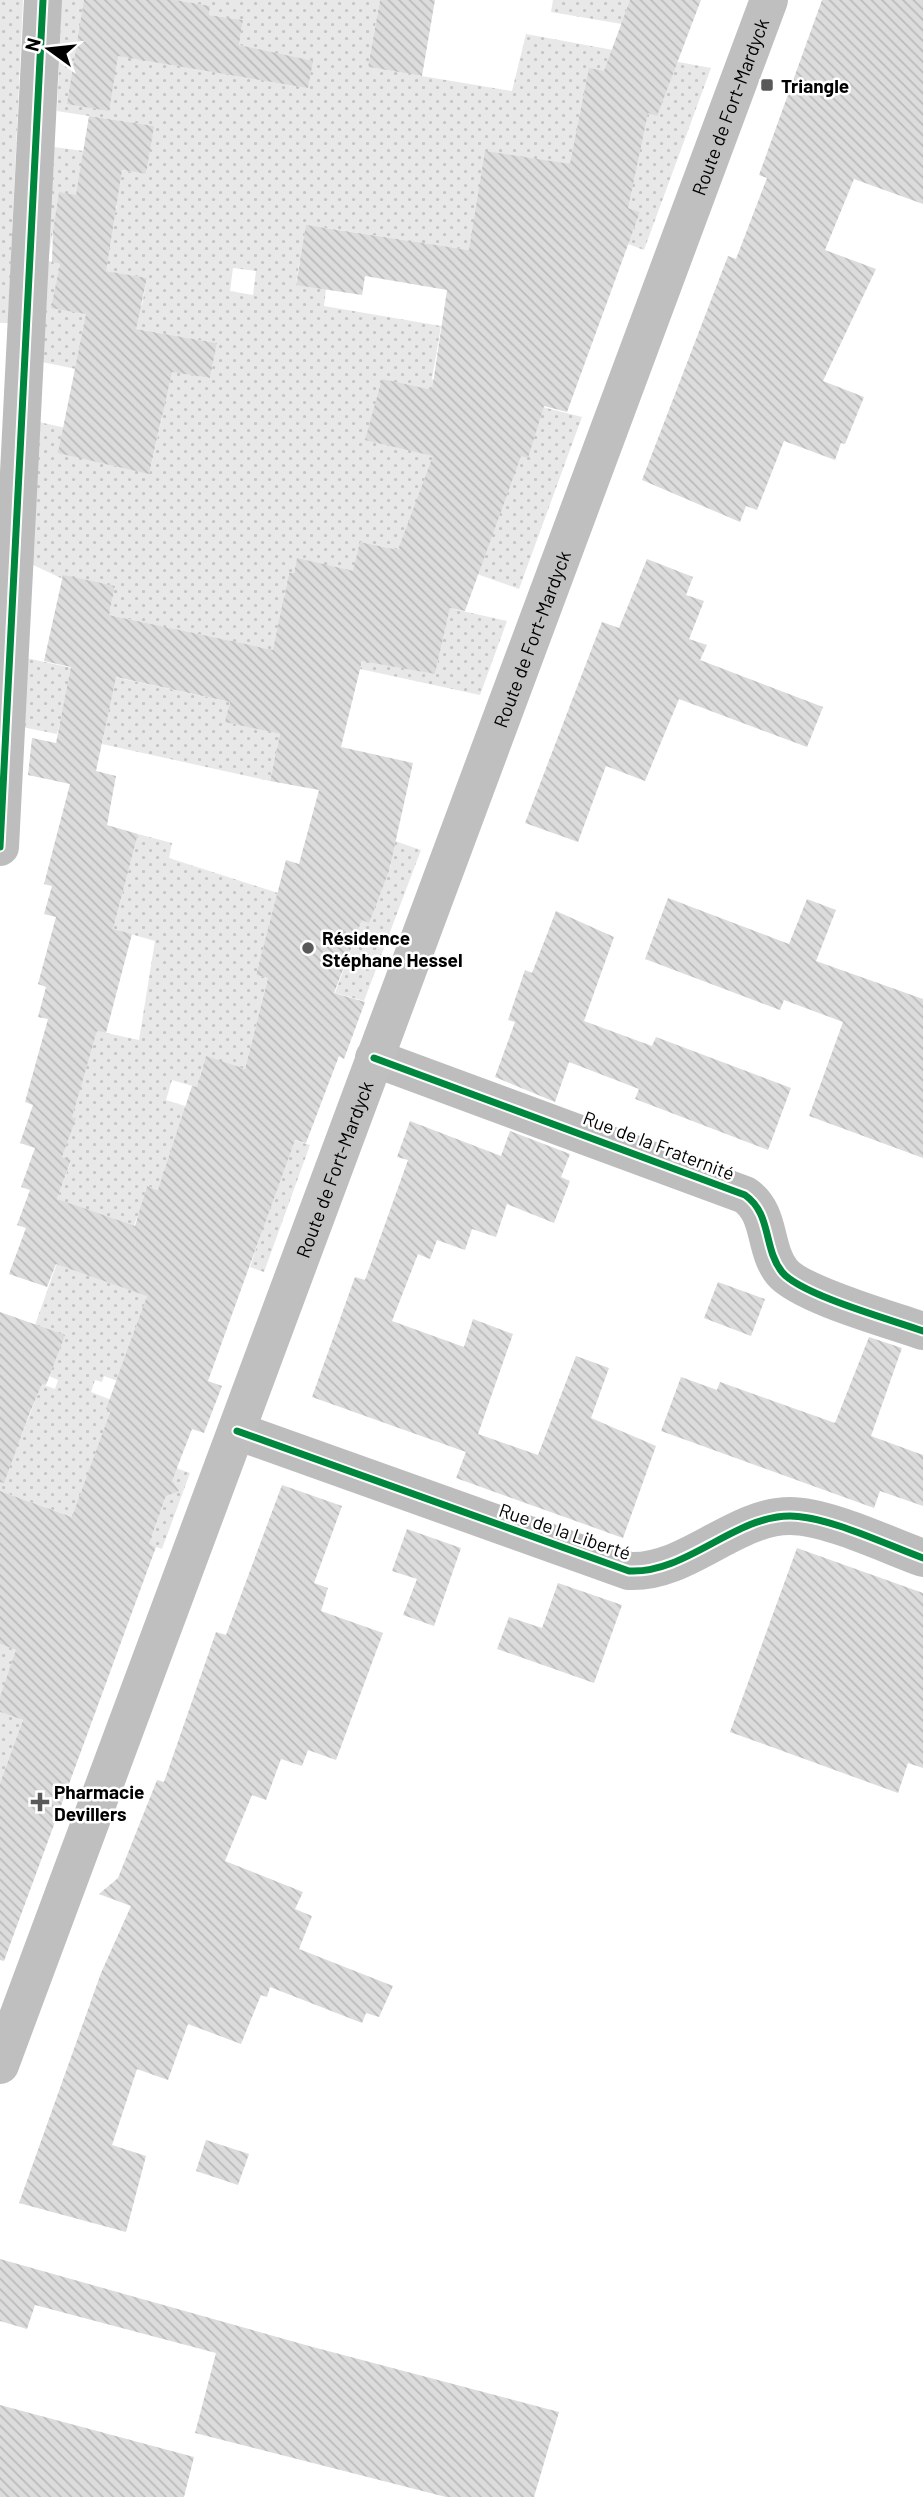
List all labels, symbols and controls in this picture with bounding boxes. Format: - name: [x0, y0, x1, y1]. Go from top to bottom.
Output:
- north arrow: [14, 14, 84, 84]
- street label: Route de Fort-Mardyck: [686, 15, 773, 198]
- text: N: [19, 35, 45, 54]
- place label: Triangle: [781, 74, 849, 97]
- marker: Triangle: [759, 77, 775, 93]
- street label: Route de Fort-Mardyck: [488, 547, 575, 730]
- place label: Résidence Stéphane Hessel: [322, 926, 463, 971]
- marker: Résidence Stéphane Hessel: [300, 940, 316, 956]
- street label: Route de Fort-Mardyck: [290, 1077, 377, 1261]
- street label: Rue de la Fraternité: [580, 1106, 738, 1184]
- street label: Rue de la Liberté: [496, 1498, 634, 1564]
- place label: Pharmacie Devillers: [54, 1780, 144, 1825]
- marker: Pharmacie Devillers: [32, 1794, 48, 1810]

